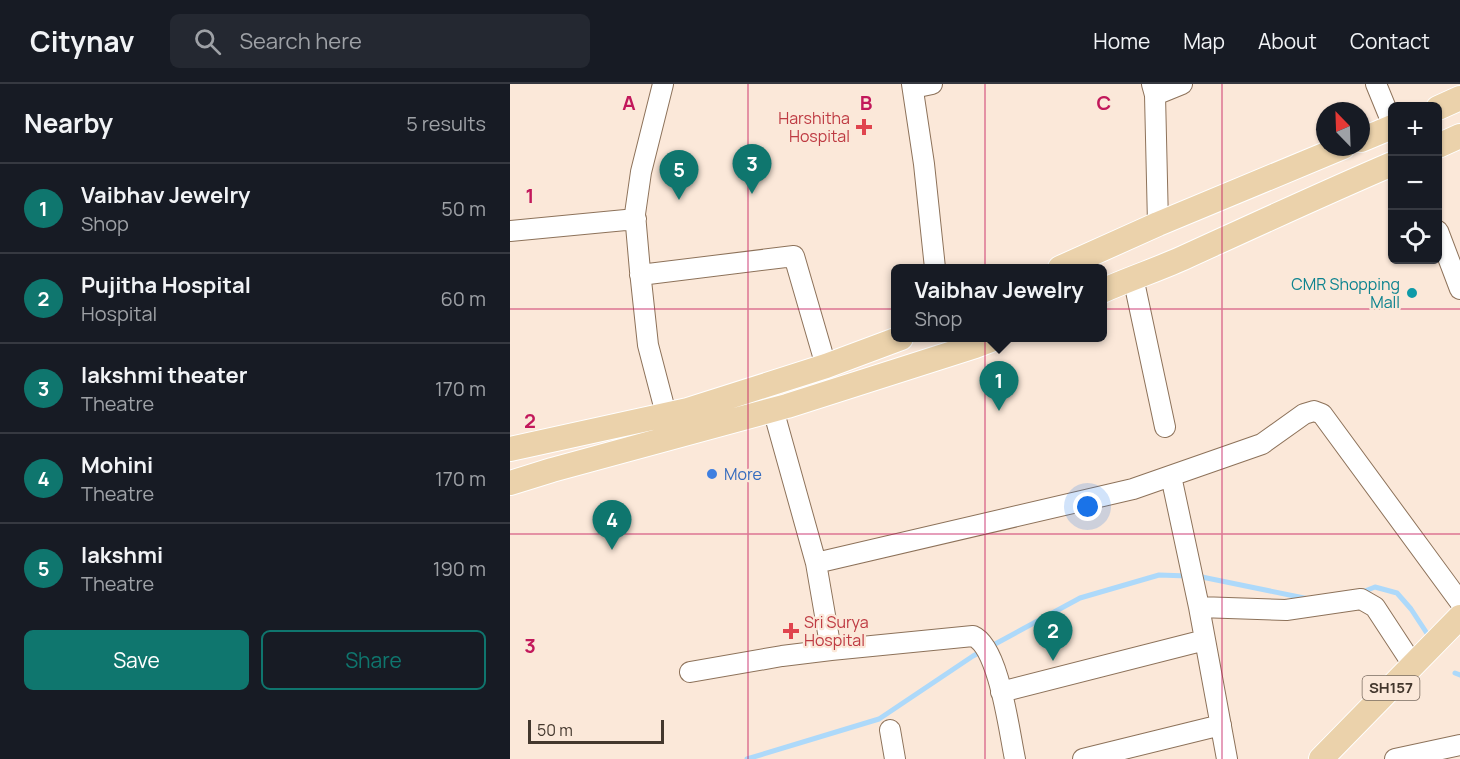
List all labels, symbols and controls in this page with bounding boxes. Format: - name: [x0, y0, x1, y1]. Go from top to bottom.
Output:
- search box: [170, 14, 590, 68]
- text: Citynav: [30, 22, 134, 60]
- icon: search: [191, 25, 224, 58]
- text: Search here: [239, 26, 362, 56]
- text: Home: [1093, 27, 1150, 55]
- text: Map: [1183, 27, 1225, 55]
- text: About: [1258, 27, 1317, 55]
- text: Contact: [1350, 27, 1430, 55]
- text: A: [622, 89, 636, 116]
- text: B: [860, 89, 873, 116]
- text: C: [1097, 89, 1111, 116]
- north arrow: [1316, 102, 1370, 156]
- map controls: [1388, 102, 1442, 264]
- button: +: [1388, 102, 1442, 156]
- text: Nearby: [24, 105, 113, 141]
- place label: Harshitha Hospital: [778, 107, 850, 147]
- text: 5 results: [406, 110, 486, 137]
- marker: Harshitha Hospital: [855, 118, 873, 136]
- pin: 3: [732, 144, 772, 194]
- pin: 5: [660, 150, 698, 200]
- button: −: [1388, 156, 1442, 210]
- text: Vaibhav Jewelry: [81, 180, 250, 210]
- text: 1: [526, 182, 534, 209]
- text: 1: [39, 195, 48, 222]
- text: 50 m: [441, 195, 486, 222]
- text: Shop: [81, 210, 129, 237]
- button: locate: [1388, 210, 1442, 264]
- popup: [891, 264, 1107, 342]
- text: Pujitha Hospital: [81, 270, 251, 300]
- place label: CMR Shopping Mall: [1291, 273, 1400, 313]
- text: Vaibhav Jewelry: [914, 275, 1084, 305]
- text: 2: [38, 285, 49, 312]
- text: 60 m: [440, 285, 486, 312]
- marker: CMR Shopping Mall: [1405, 286, 1419, 300]
- text: Hospital: [81, 300, 157, 327]
- text: Shop: [914, 305, 962, 332]
- text: lakshmi theater: [81, 360, 247, 390]
- pin: 1: [980, 362, 1018, 411]
- text: 3: [38, 375, 49, 402]
- text: 170 m: [435, 375, 486, 402]
- text: Theatre: [81, 390, 154, 417]
- text: 2: [524, 407, 536, 434]
- text: Mohini: [81, 450, 153, 480]
- place label: More: [724, 463, 762, 485]
- text: 4: [37, 465, 50, 492]
- text: 170 m: [435, 465, 486, 492]
- marker: More: [705, 467, 719, 481]
- text: Theatre: [81, 480, 154, 507]
- your location: [1073, 492, 1102, 521]
- pin: 4: [592, 500, 632, 550]
- text: lakshmi: [81, 540, 163, 570]
- text: 5: [38, 555, 49, 582]
- text: 190 m: [433, 555, 486, 582]
- text: Theatre: [81, 570, 154, 597]
- place label: Sri Surya Hospital: [804, 611, 869, 651]
- pin: 2: [1034, 612, 1072, 661]
- marker: Sri Surya Hospital: [782, 622, 800, 640]
- button: Save: [24, 630, 249, 690]
- button: Share: [261, 630, 486, 690]
- text: 3: [524, 632, 536, 659]
- road number: SH157: [1362, 676, 1420, 700]
- scale bar: [528, 717, 664, 744]
- text: 50 m: [537, 719, 573, 741]

